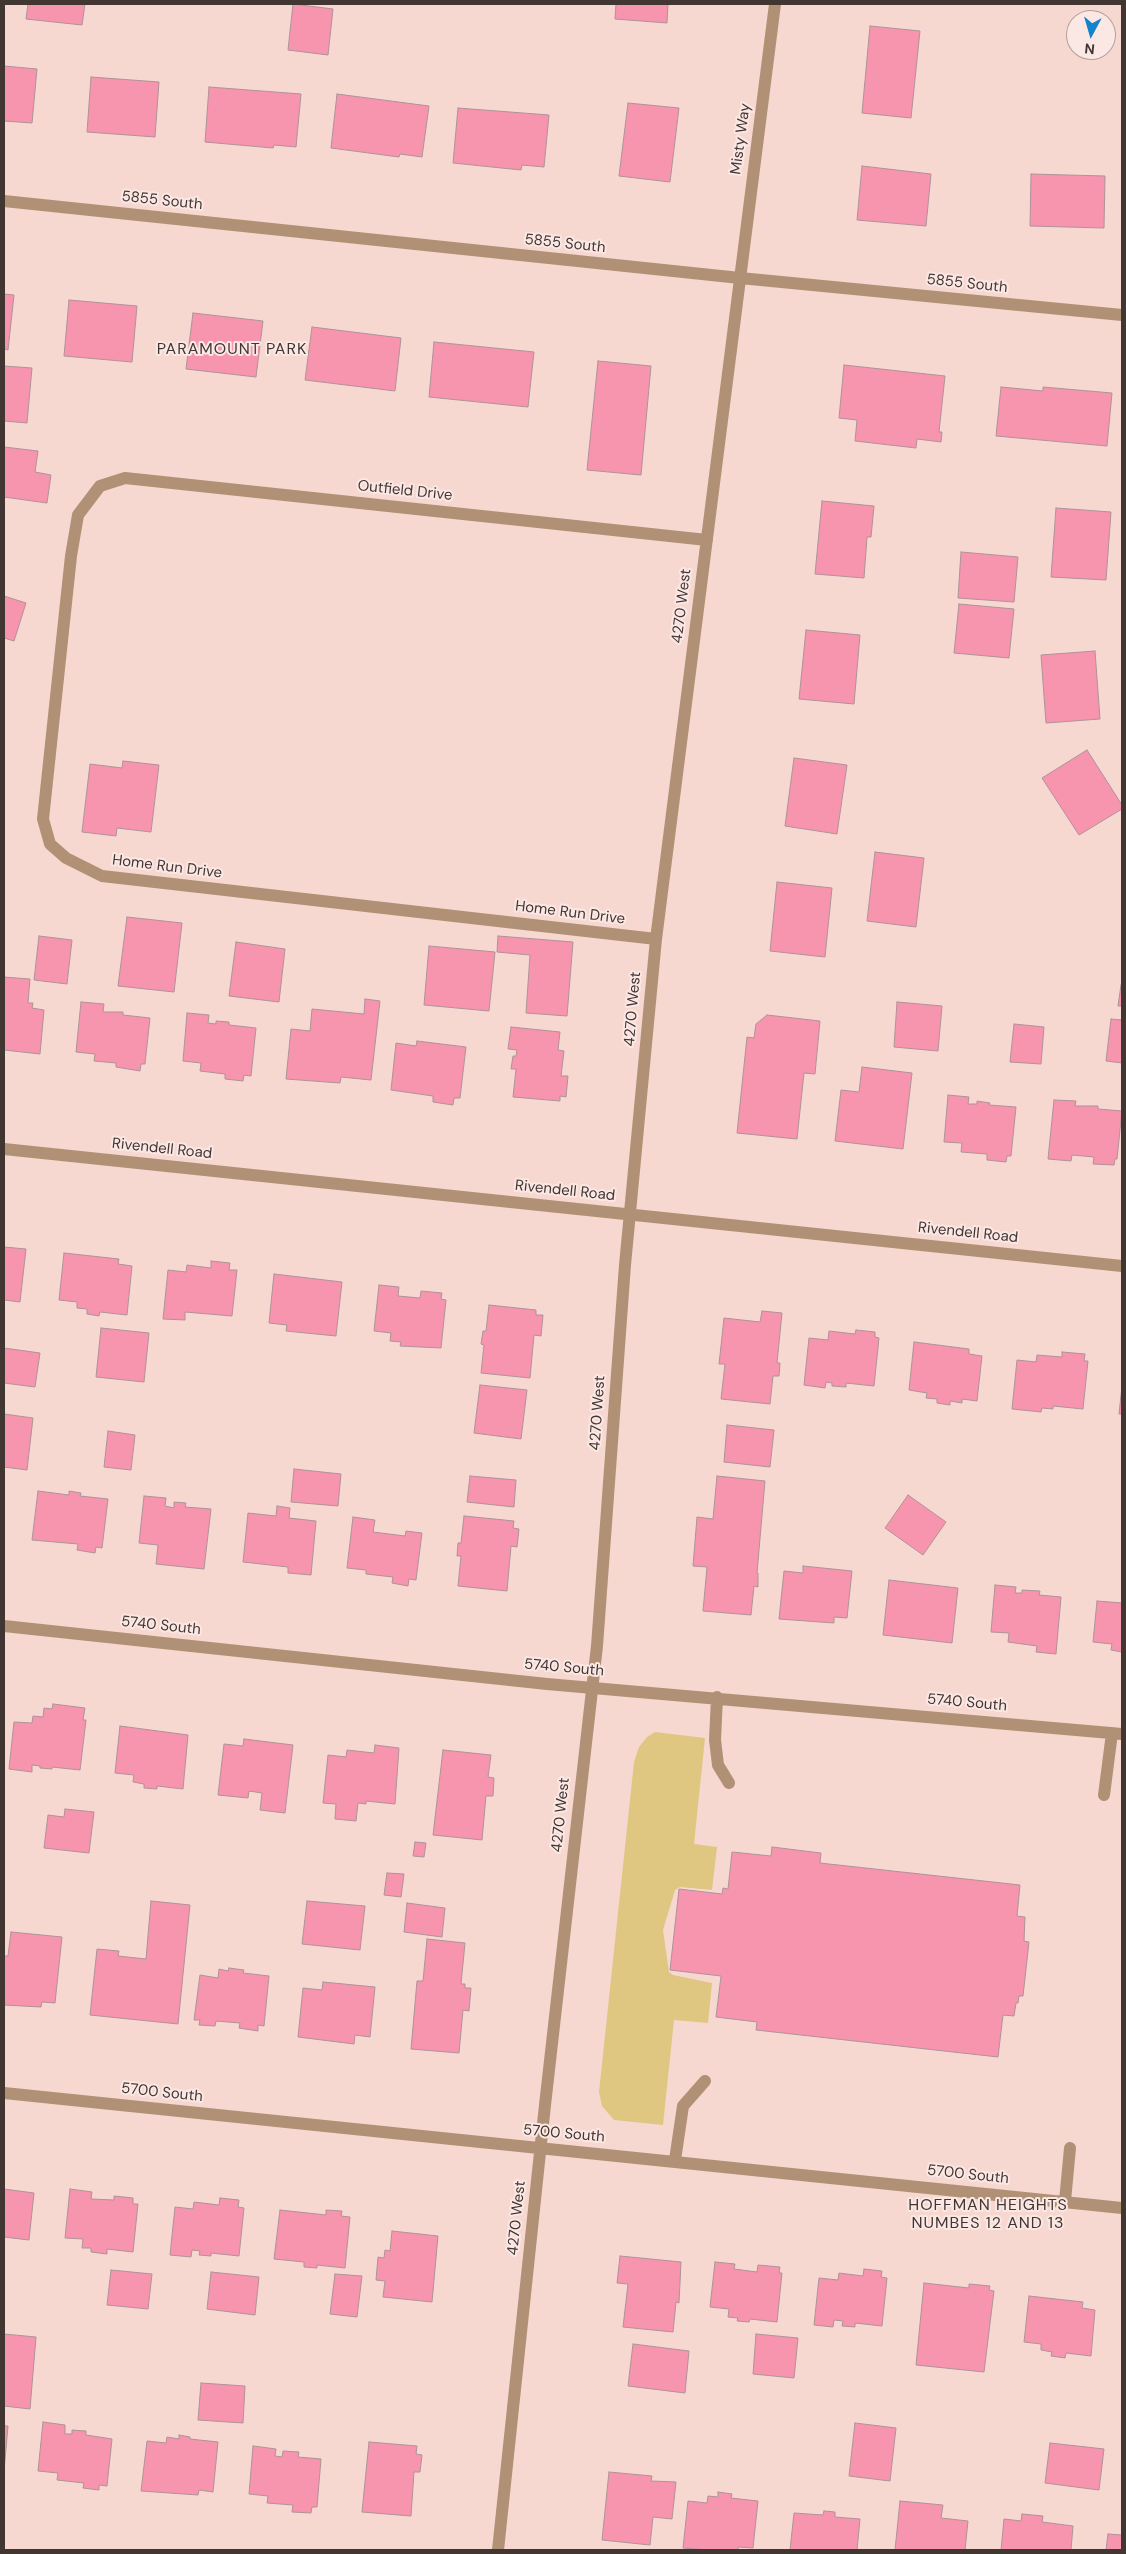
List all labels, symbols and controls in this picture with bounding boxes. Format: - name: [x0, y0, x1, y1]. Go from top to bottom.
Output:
- north arrow: [1066, 10, 1116, 60]
- text: N: [1084, 39, 1096, 58]
- street label: Misty Way: [727, 102, 755, 176]
- street label: 5855 South: [121, 188, 203, 214]
- street label: 5855 South: [524, 231, 606, 257]
- street label: 5855 South: [926, 271, 1008, 297]
- district label: PARAMOUNT PARK: [155, 340, 309, 360]
- street label: Outfield Drive: [357, 477, 453, 505]
- street label: 4270 West: [669, 568, 695, 644]
- street label: Home Run Drive: [111, 851, 223, 883]
- street label: Home Run Drive: [514, 897, 626, 929]
- street label: 4270 West: [621, 971, 645, 1047]
- street label: Rivendell Road: [111, 1135, 213, 1163]
- street label: Rivendell Road: [514, 1177, 616, 1205]
- street label: Rivendell Road: [917, 1219, 1019, 1247]
- street label: 4270 West: [586, 1375, 610, 1451]
- street label: 5740 South: [120, 1613, 202, 1639]
- street label: 5740 South: [523, 1656, 605, 1680]
- street label: 5740 South: [926, 1691, 1008, 1715]
- street label: 4270 West: [548, 1777, 574, 1853]
- street label: 5700 South: [120, 2080, 204, 2106]
- street label: 5700 South: [522, 2121, 606, 2147]
- street label: 5700 South: [926, 2162, 1010, 2188]
- street label: 4270 West: [504, 2180, 530, 2256]
- district label: HOFFMAN HEIGHTS NUMBES 12 AND 13: [906, 2196, 1070, 2234]

